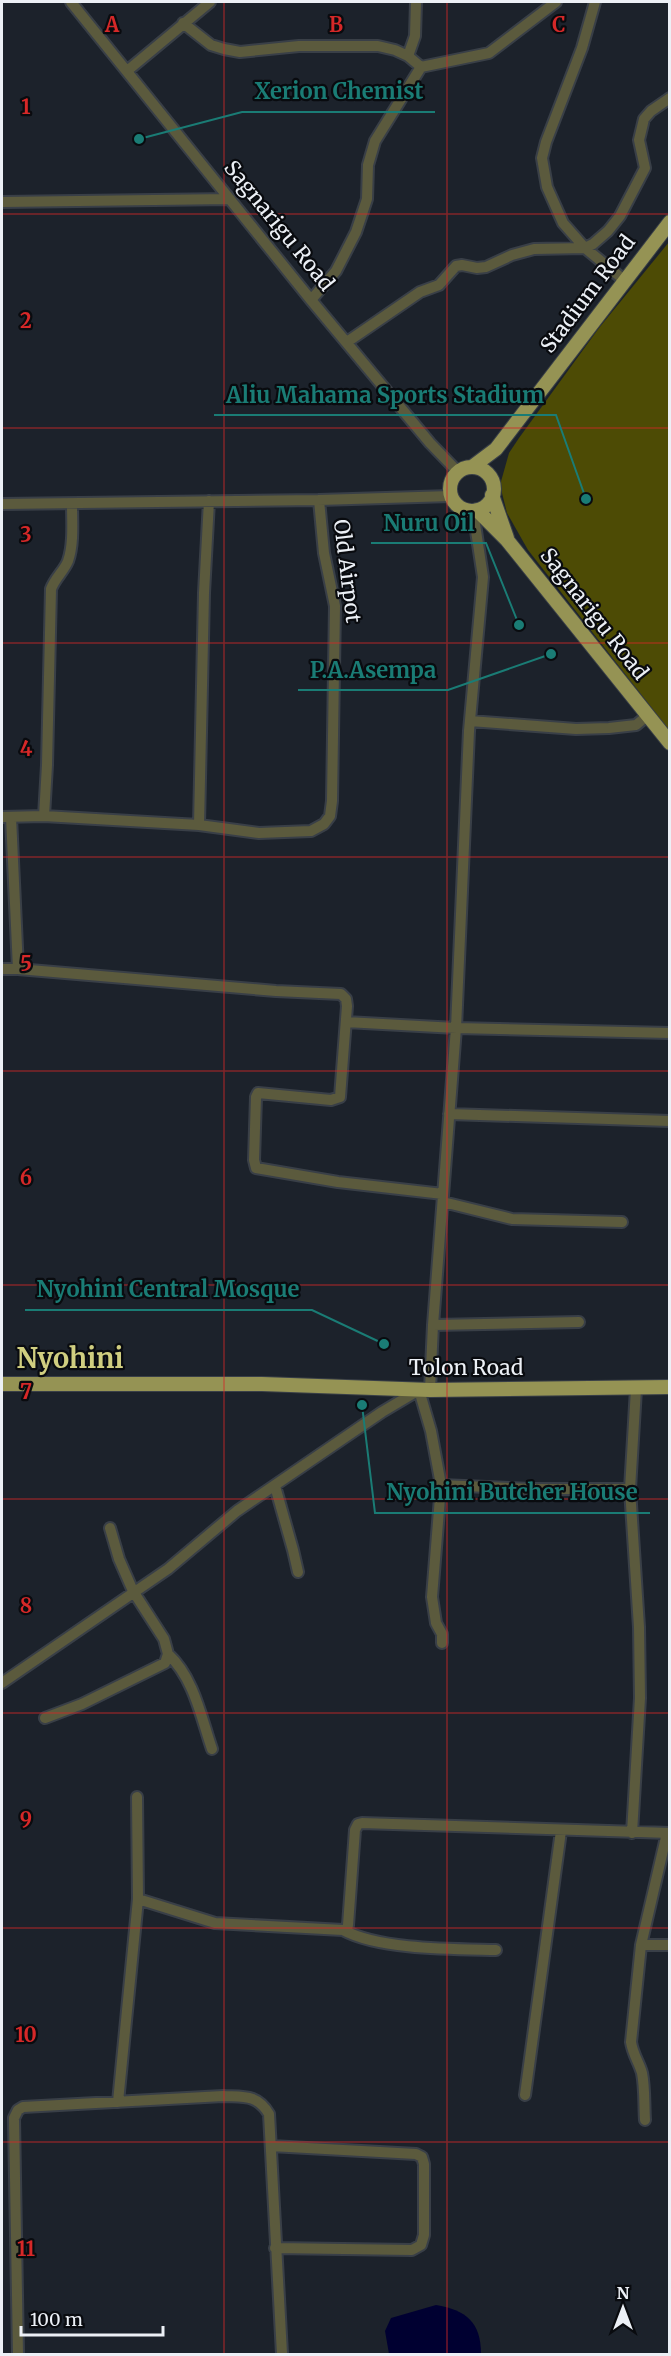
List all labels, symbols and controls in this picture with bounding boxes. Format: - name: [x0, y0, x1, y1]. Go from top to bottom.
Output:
- text: A: [104, 12, 120, 37]
- text: B: [329, 12, 343, 37]
- text: C: [552, 12, 566, 37]
- callout: Xerion Chemist: [242, 72, 435, 112]
- text: Xerion Chemist: [255, 77, 424, 105]
- text: 1: [21, 94, 31, 119]
- street label: Sagnarigu Road: [218, 155, 341, 297]
- street label: Stadium Road: [534, 229, 641, 358]
- text: 2: [20, 308, 32, 333]
- callout: Aliu Mahama Sports Stadium: [214, 375, 556, 415]
- text: Aliu Mahama Sports Stadium: [225, 381, 544, 409]
- callout: Nuru Oil: [371, 503, 486, 543]
- text: Nuru Oil: [383, 509, 475, 537]
- street label: Old Airpot: [328, 518, 367, 624]
- text: 3: [20, 522, 32, 547]
- street label: Sagnarigu Road: [534, 542, 655, 685]
- callout: P.A.Asempa: [298, 650, 448, 690]
- text: P.A.Asempa: [310, 656, 436, 684]
- text: 4: [20, 736, 33, 761]
- text: 5: [20, 951, 32, 976]
- text: 6: [20, 1165, 32, 1190]
- callout: Nyohini Central Mosque: [25, 1270, 312, 1310]
- text: Nyohini Central Mosque: [37, 1275, 300, 1303]
- district label: Nyohini: [16, 1341, 124, 1375]
- street label: Tolon Road: [409, 1354, 524, 1381]
- text: 7: [20, 1379, 32, 1404]
- callout: Nyohini Butcher House: [375, 1473, 650, 1513]
- text: Nyohini Butcher House: [386, 1478, 638, 1506]
- text: 8: [20, 1593, 32, 1618]
- text: 9: [20, 1807, 32, 1832]
- text: 10: [15, 2022, 37, 2047]
- text: 11: [17, 2236, 35, 2261]
- north arrow: [593, 2278, 653, 2338]
- text: N: [617, 2283, 630, 2303]
- scale bar: [21, 2299, 164, 2337]
- text: 100 m: [30, 2308, 83, 2331]

